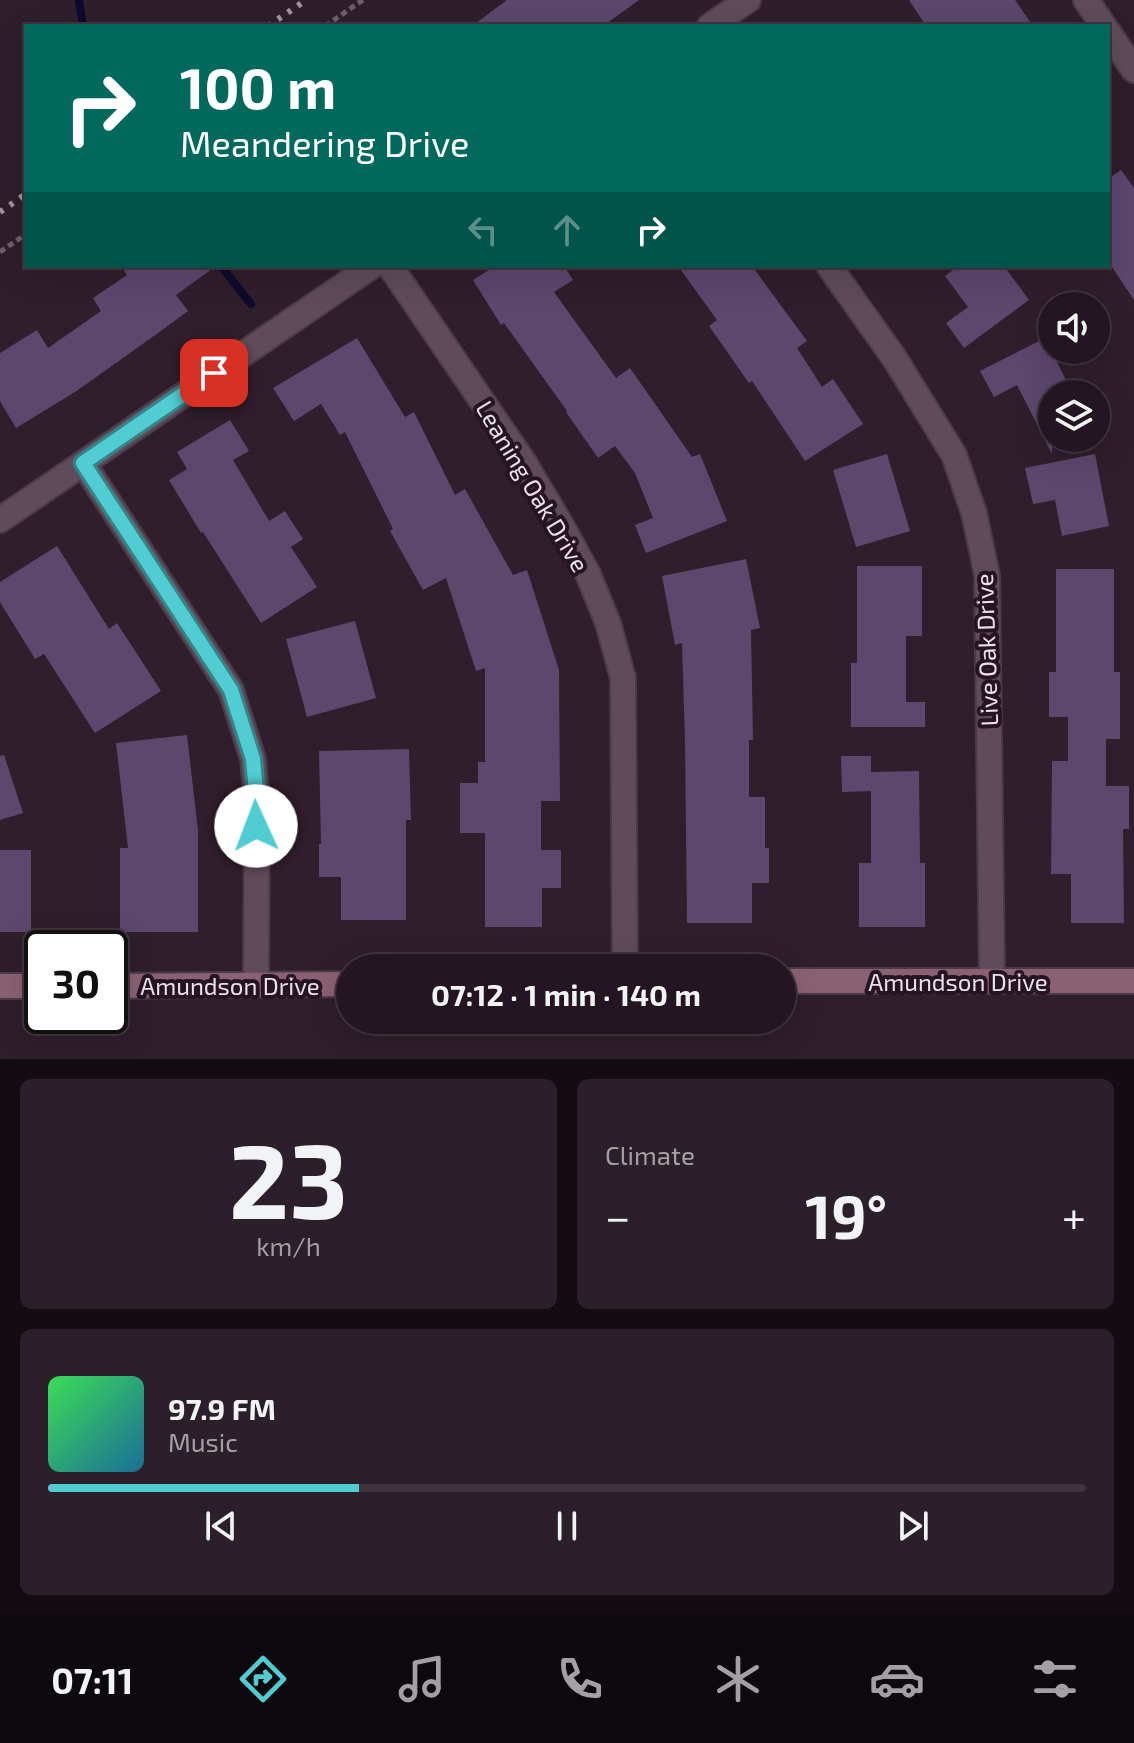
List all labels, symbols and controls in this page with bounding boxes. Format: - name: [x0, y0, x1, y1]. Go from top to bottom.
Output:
- text: 100 m: [180, 53, 336, 120]
- icon: right: [48, 56, 152, 160]
- text: Meandering Drive: [180, 121, 469, 164]
- icon: left: [461, 208, 505, 252]
- icon: ahead: [545, 208, 589, 252]
- icon: right: [629, 208, 673, 252]
- map controls: [1038, 292, 1110, 452]
- button: sound: [1038, 292, 1110, 364]
- pin: [180, 339, 248, 407]
- icon: arrive: [192, 351, 236, 395]
- button: layers: [1038, 380, 1110, 452]
- street label: Leaning Oak Drive: [470, 395, 596, 577]
- street label: Live Oak Drive: [969, 573, 1003, 727]
- position arrow: [214, 784, 298, 868]
- speed limit sign: 30: [24, 930, 128, 1034]
- street label: Amundson Drive: [868, 967, 1048, 996]
- street label: Amundson Drive: [140, 971, 320, 1000]
- text: 07:12 · 1 min · 140 m: [431, 976, 701, 1012]
- text: 23: [229, 1115, 348, 1240]
- text: Climate: [605, 1139, 695, 1170]
- text: 19°: [805, 1179, 887, 1251]
- text: −: [605, 1189, 631, 1242]
- text: +: [1062, 1189, 1086, 1242]
- text: km/h: [256, 1230, 321, 1261]
- text: 97.9 FM: [168, 1390, 276, 1426]
- text: Music: [168, 1426, 238, 1457]
- icon: previous: [199, 1504, 243, 1548]
- icon: pause: [545, 1504, 589, 1548]
- icon: next: [891, 1504, 935, 1548]
- icon: directions: [235, 1651, 291, 1707]
- icon: music: [394, 1651, 450, 1707]
- icon: phone: [552, 1651, 608, 1707]
- icon: climate: [710, 1651, 766, 1707]
- icon: car: [869, 1651, 925, 1707]
- icon: filters: [1027, 1651, 1083, 1707]
- text: 07:11: [51, 1658, 133, 1701]

